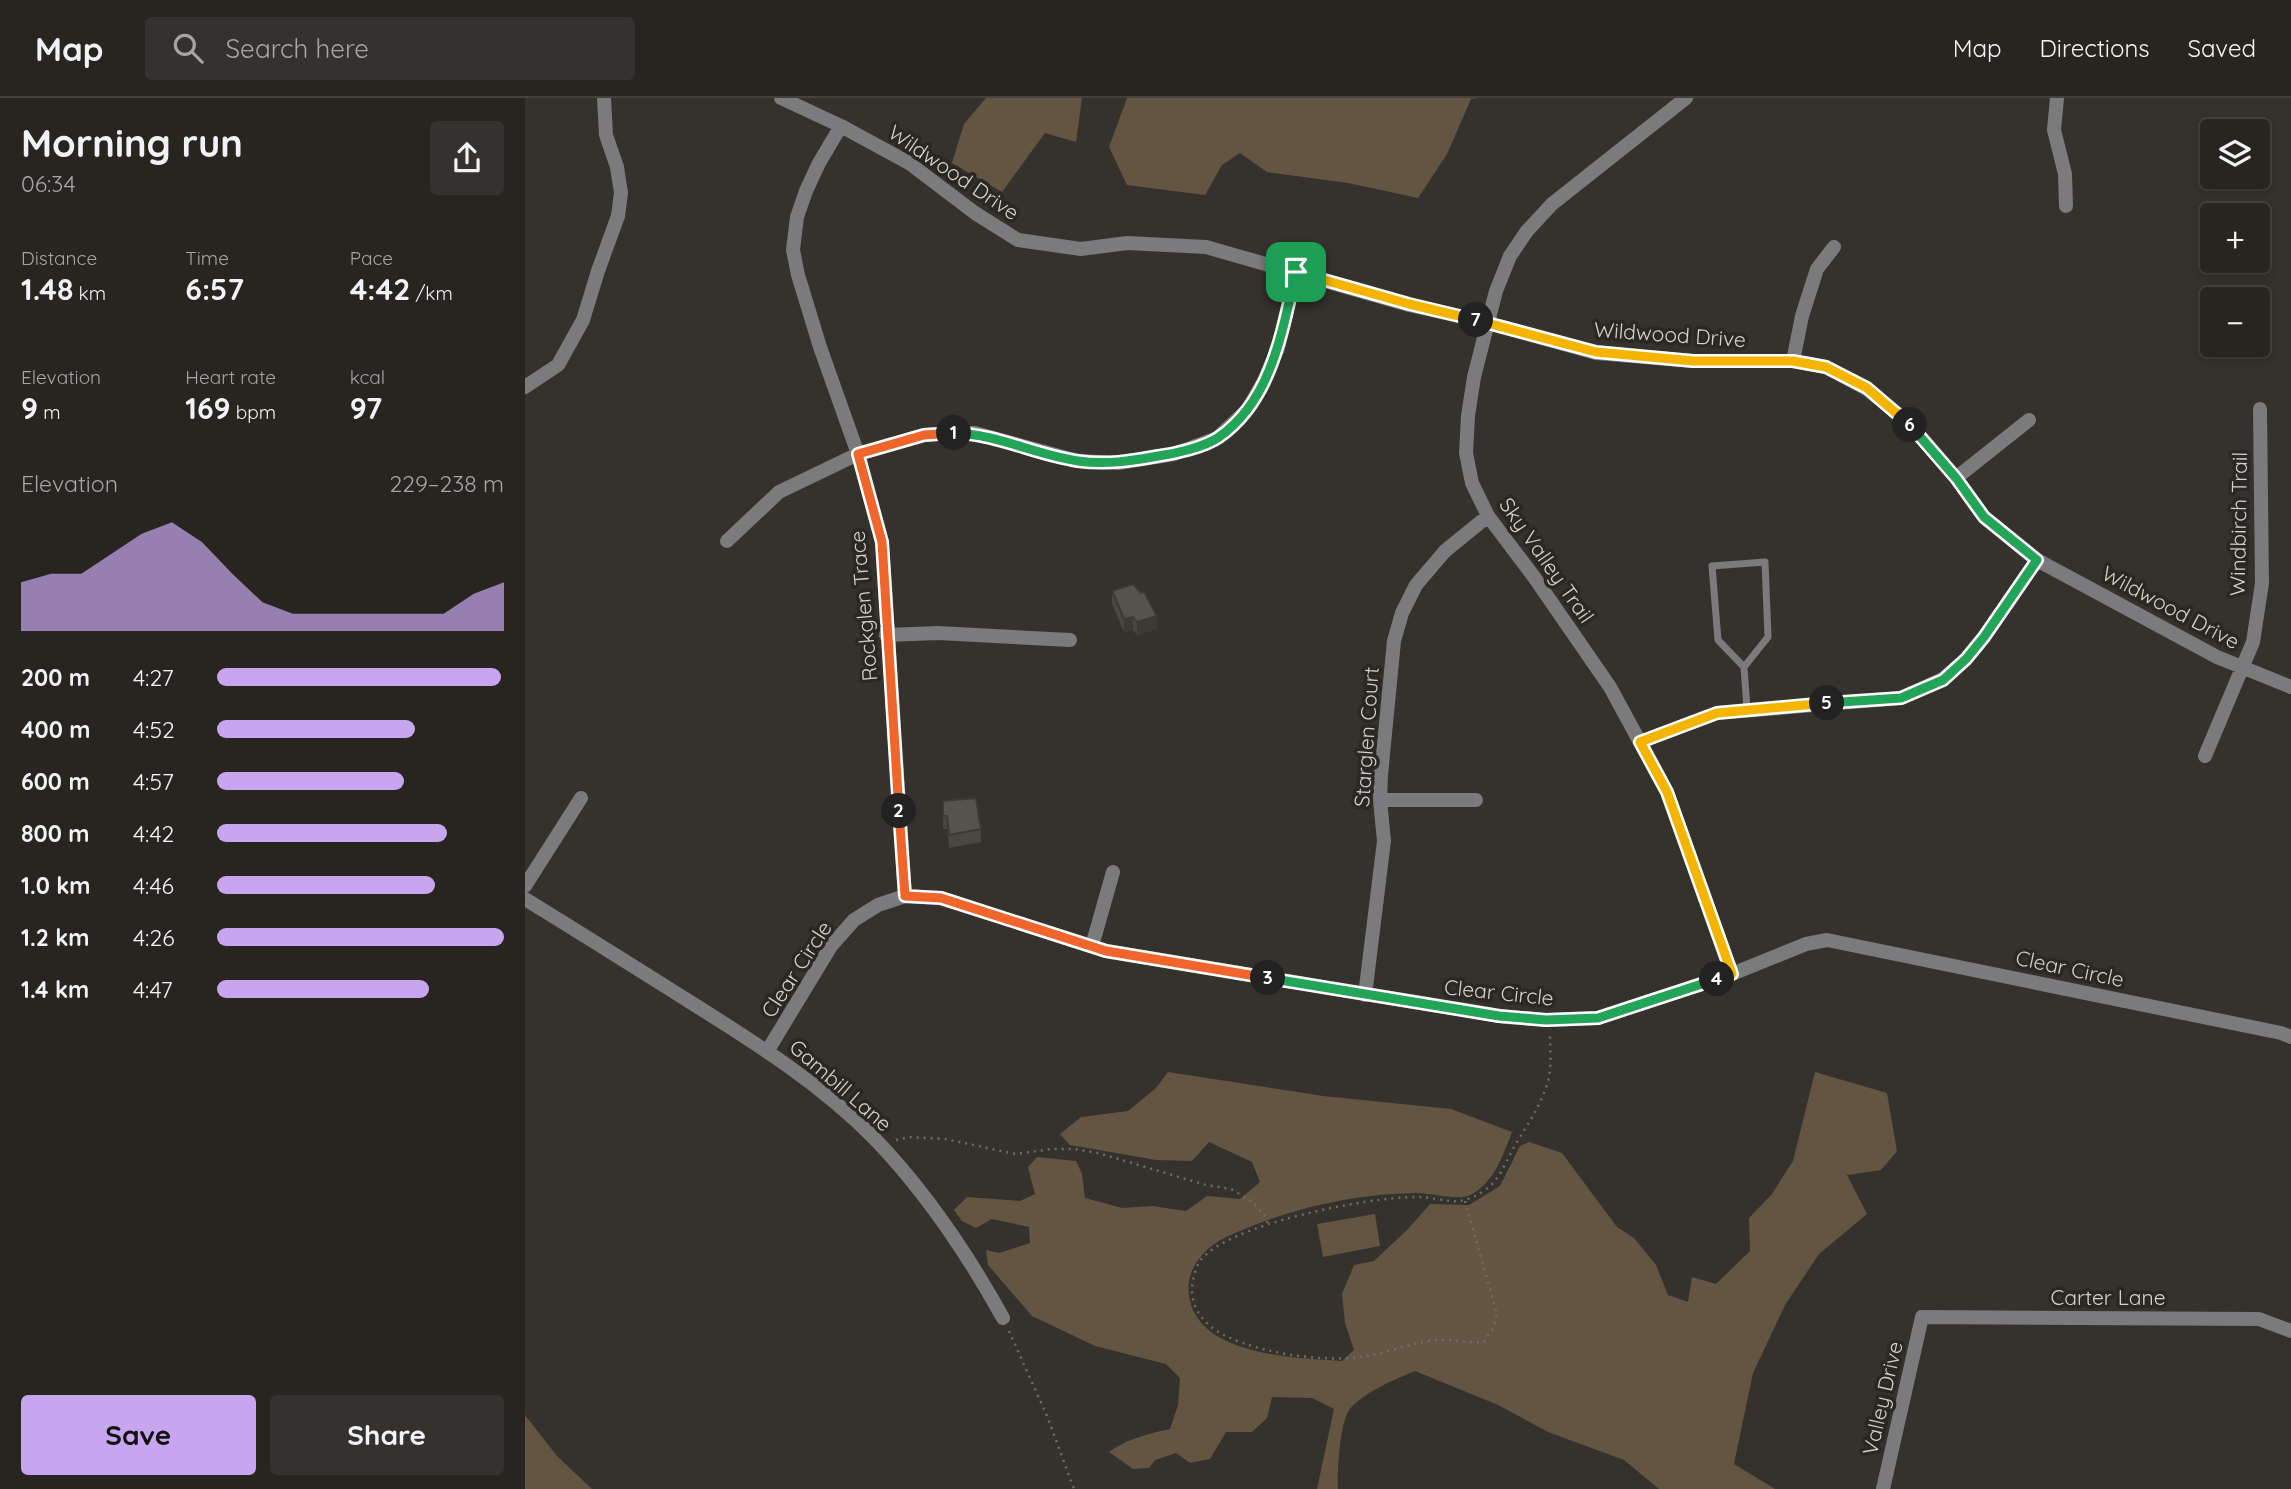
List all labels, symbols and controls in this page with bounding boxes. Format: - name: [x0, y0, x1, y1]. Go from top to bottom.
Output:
- search box: [145, 17, 635, 80]
- text: Map: [35, 28, 103, 69]
- icon: search: [169, 29, 207, 67]
- text: Search here: [225, 32, 369, 65]
- text: Map: [1953, 33, 2002, 63]
- text: Directions: [2040, 33, 2150, 63]
- text: Saved: [2188, 33, 2256, 63]
- text: Morning run: [21, 119, 243, 167]
- street label: Wildwood Drive: [884, 119, 1024, 225]
- map controls: [2200, 119, 2270, 357]
- button: layers: [2200, 119, 2270, 189]
- button: share: [430, 121, 504, 195]
- text: 06:34: [21, 169, 76, 198]
- button: +: [2200, 203, 2270, 273]
- pin: [1266, 242, 1326, 302]
- text: Distance: [21, 246, 97, 270]
- text: Time: [185, 246, 229, 270]
- text: Pace: [350, 246, 393, 270]
- icon: arrive: [1277, 253, 1315, 291]
- text: 1.48: [21, 270, 73, 308]
- text: 6:57: [185, 270, 244, 308]
- text: 4:42: [350, 270, 410, 308]
- text: km: [73, 281, 106, 305]
- text: /km: [410, 281, 453, 305]
- button: −: [2200, 287, 2270, 357]
- pin: 7: [1459, 302, 1493, 338]
- text: 7: [1470, 307, 1481, 331]
- street label: Wildwood Drive: [1593, 316, 1747, 352]
- text: Elevation: [21, 365, 101, 389]
- text: Heart rate: [185, 365, 276, 389]
- text: kcal: [350, 365, 385, 389]
- text: 9: [21, 389, 38, 427]
- text: 169: [185, 389, 231, 427]
- text: 97: [350, 389, 382, 427]
- text: m: [38, 400, 61, 424]
- text: bpm: [231, 400, 276, 424]
- pin: 6: [1893, 408, 1927, 442]
- text: 6: [1904, 412, 1915, 436]
- pin: 1: [937, 416, 971, 450]
- text: 1: [950, 420, 957, 444]
- street label: Windbirch Trail: [2224, 452, 2252, 596]
- text: Elevation: [21, 469, 118, 498]
- text: 229–238 m: [389, 469, 504, 498]
- street label: Sky Valley Trail: [1494, 492, 1600, 628]
- street label: Rockglen Trace: [843, 530, 883, 682]
- street label: Wildwood Drive: [2098, 560, 2244, 654]
- text: 200 m: [21, 663, 90, 692]
- text: 4:27: [133, 663, 174, 692]
- street label: Starglen Court: [1348, 666, 1384, 808]
- pin: 5: [1809, 686, 1845, 720]
- text: 5: [1821, 690, 1832, 714]
- text: 400 m: [21, 715, 90, 744]
- text: 4:52: [133, 715, 175, 744]
- text: 600 m: [21, 767, 90, 796]
- text: 4:57: [133, 767, 174, 796]
- pin: 2: [881, 794, 917, 828]
- text: 2: [893, 798, 904, 822]
- text: 800 m: [21, 819, 90, 848]
- text: 4:42: [133, 819, 174, 848]
- text: 1.0 km: [21, 871, 91, 900]
- text: 4:46: [133, 871, 174, 900]
- street label: Clear Circle: [755, 916, 837, 1022]
- text: 1.2 km: [21, 923, 90, 952]
- text: 4:26: [133, 923, 175, 952]
- street label: Clear Circle: [2013, 944, 2127, 992]
- pin: 3: [1251, 960, 1285, 996]
- pin: 4: [1699, 962, 1735, 996]
- text: 3: [1262, 965, 1273, 989]
- text: 4: [1711, 966, 1722, 990]
- street label: Clear Circle: [1443, 973, 1555, 1011]
- text: 1.4 km: [21, 975, 89, 1004]
- text: 4:47: [133, 975, 173, 1004]
- street label: Gambill Lane: [784, 1033, 898, 1137]
- street label: Carter Lane: [2050, 1284, 2166, 1310]
- street label: Valley Drive: [1856, 1339, 1908, 1457]
- button: Save: [21, 1395, 256, 1475]
- button: Share: [270, 1395, 504, 1475]

